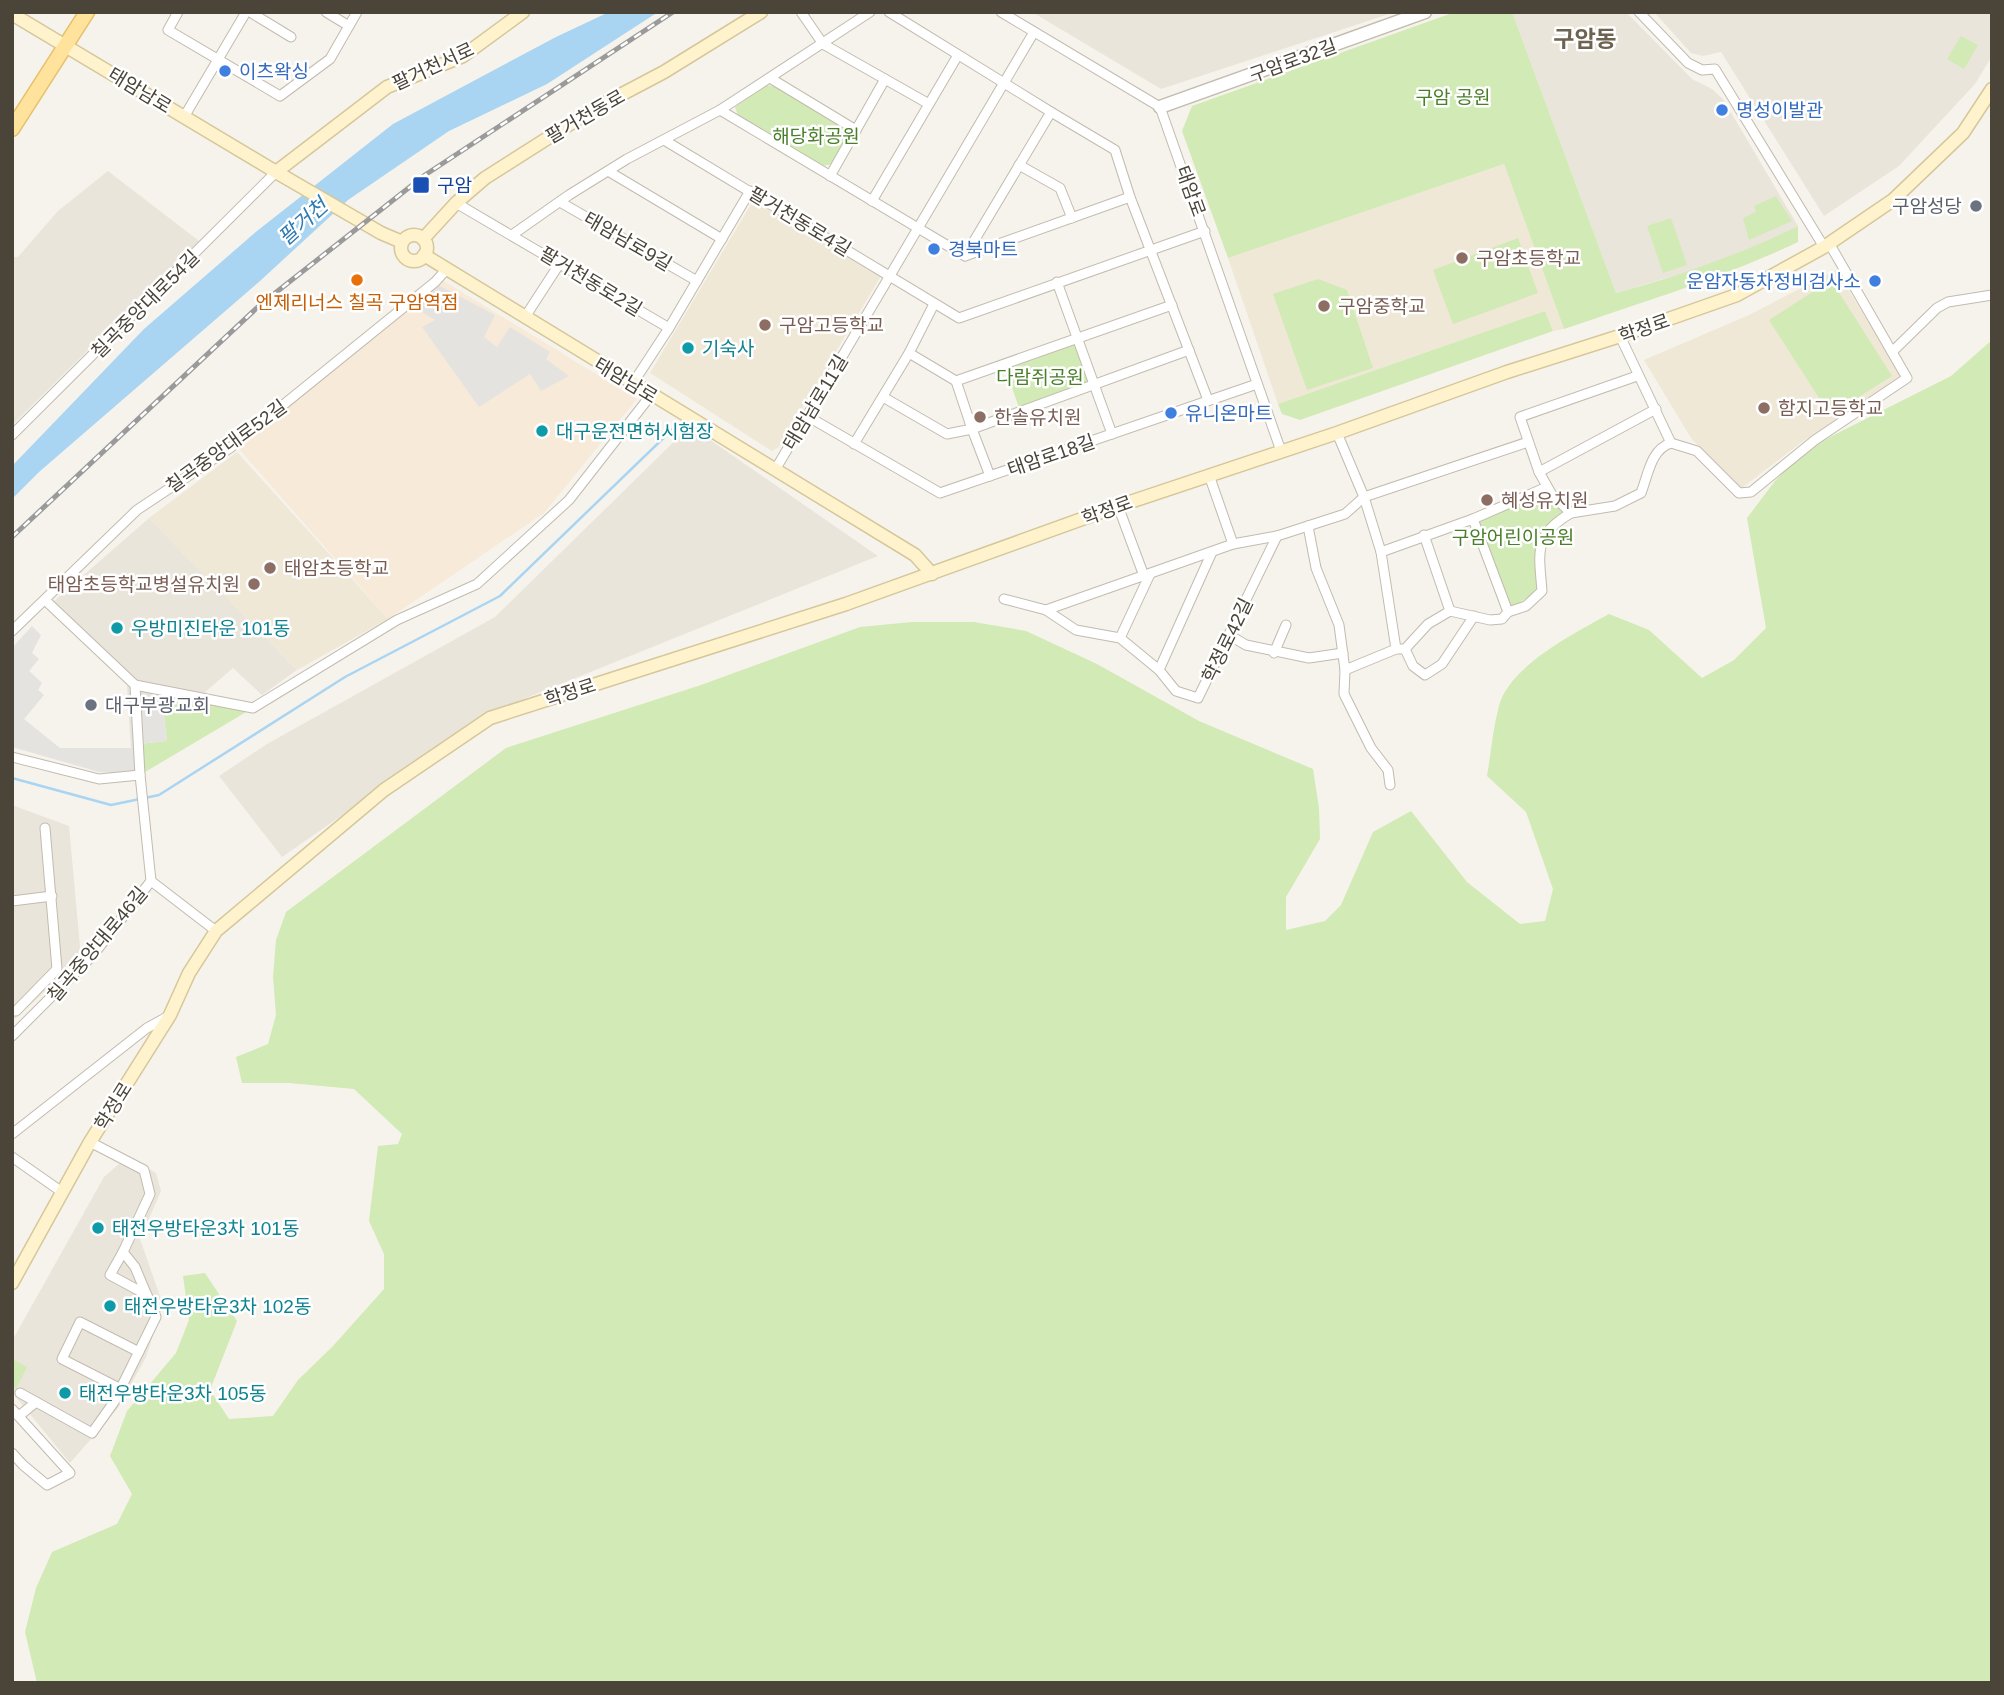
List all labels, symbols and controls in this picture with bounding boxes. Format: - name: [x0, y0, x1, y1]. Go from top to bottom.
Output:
- district label: 구암동: [1553, 26, 1617, 52]
- street label: 구암로32길: [1247, 35, 1340, 86]
- street label: 팔거천서로: [389, 38, 477, 94]
- place label: 이츠왁싱: [239, 61, 309, 82]
- street label: 태암남로: [104, 63, 175, 117]
- marker: 이츠왁싱: [217, 63, 233, 79]
- street label: 팔거천동로: [542, 85, 628, 147]
- park label: 구암 공원: [1415, 87, 1491, 108]
- place label: 명성이발관: [1736, 100, 1823, 121]
- marker: 명성이발관: [1714, 102, 1730, 118]
- park label: 해당화공원: [772, 126, 860, 147]
- street label: 태암로: [1172, 163, 1209, 219]
- marker: 구암: [411, 175, 431, 195]
- place label: 구암: [437, 175, 472, 196]
- street label: 팔거천동로4길: [745, 183, 855, 260]
- water label: 팔거천: [273, 192, 334, 250]
- place label: 구암성당: [1892, 196, 1962, 217]
- marker: 구암성당: [1968, 198, 1984, 214]
- street label: 태암남로9길: [580, 208, 675, 275]
- place label: 경북마트: [948, 239, 1018, 260]
- marker: 경북마트: [926, 241, 942, 257]
- street label: 팔거천동로2길: [536, 243, 646, 320]
- street label: 칠곡중앙대로54길: [87, 246, 204, 363]
- place label: 구암초등학교: [1476, 248, 1581, 269]
- marker: 구암초등학교: [1454, 250, 1470, 266]
- place label: 운암자동차정비검사소: [1686, 271, 1861, 292]
- marker: 엔제리너스 칠곡 구암역점: [349, 272, 365, 288]
- marker: 운암자동차정비검사소: [1867, 273, 1883, 289]
- place label: 엔제리너스 칠곡 구암역점: [256, 292, 458, 313]
- place label: 구암중학교: [1338, 296, 1425, 317]
- marker: 구암중학교: [1316, 298, 1332, 314]
- street label: 학정로: [1616, 310, 1672, 347]
- place label: 구암고등학교: [779, 315, 884, 336]
- marker: 구암고등학교: [757, 317, 773, 333]
- place label: 기숙사: [702, 338, 754, 359]
- marker: 기숙사: [680, 340, 696, 356]
- street label: 태암남로11길: [779, 351, 852, 454]
- street label: 태암남로: [590, 353, 661, 407]
- park label: 다람쥐공원: [996, 367, 1084, 388]
- street label: 칠곡중앙대로52길: [162, 396, 291, 497]
- place label: 함지고등학교: [1778, 398, 1883, 419]
- marker: 함지고등학교: [1756, 400, 1772, 416]
- place label: 유니온마트: [1185, 403, 1272, 424]
- marker: 유니온마트: [1163, 405, 1179, 421]
- place label: 한솔유치원: [994, 407, 1081, 428]
- marker: 한솔유치원: [972, 409, 988, 425]
- place label: 대구운전면허시험장: [556, 421, 713, 442]
- marker: 대구운전면허시험장: [534, 423, 550, 439]
- street label: 태암로18길: [1005, 431, 1098, 480]
- place label: 혜성유치원: [1501, 490, 1588, 511]
- street label: 학정로: [1079, 492, 1135, 529]
- marker: 혜성유치원: [1479, 492, 1495, 508]
- park label: 구암어린이공원: [1452, 527, 1574, 548]
- place label: 태암초등학교: [284, 558, 389, 579]
- marker: 태암초등학교: [262, 560, 278, 576]
- place label: 태암초등학교병설유치원: [48, 574, 240, 595]
- marker: 태암초등학교병설유치원: [246, 576, 262, 592]
- street label: 학정로42길: [1198, 595, 1257, 686]
- place label: 우방미진타운 101동: [131, 618, 290, 639]
- marker: 우방미진타운 101동: [109, 620, 125, 636]
- street label: 학정로: [542, 674, 598, 711]
- place label: 대구부광교회: [105, 695, 210, 716]
- marker: 대구부광교회: [83, 697, 99, 713]
- street label: 칠곡중앙대로46길: [43, 883, 152, 1006]
- street label: 학정로: [91, 1078, 136, 1134]
- place label: 태전우방타운3차 101동: [112, 1218, 299, 1239]
- marker: 태전우방타운3차 101동: [90, 1220, 106, 1236]
- place label: 태전우방타운3차 102동: [124, 1296, 311, 1317]
- marker: 태전우방타운3차 102동: [102, 1298, 118, 1314]
- place label: 태전우방타운3차 105동: [79, 1383, 266, 1404]
- marker: 태전우방타운3차 105동: [57, 1385, 73, 1401]

